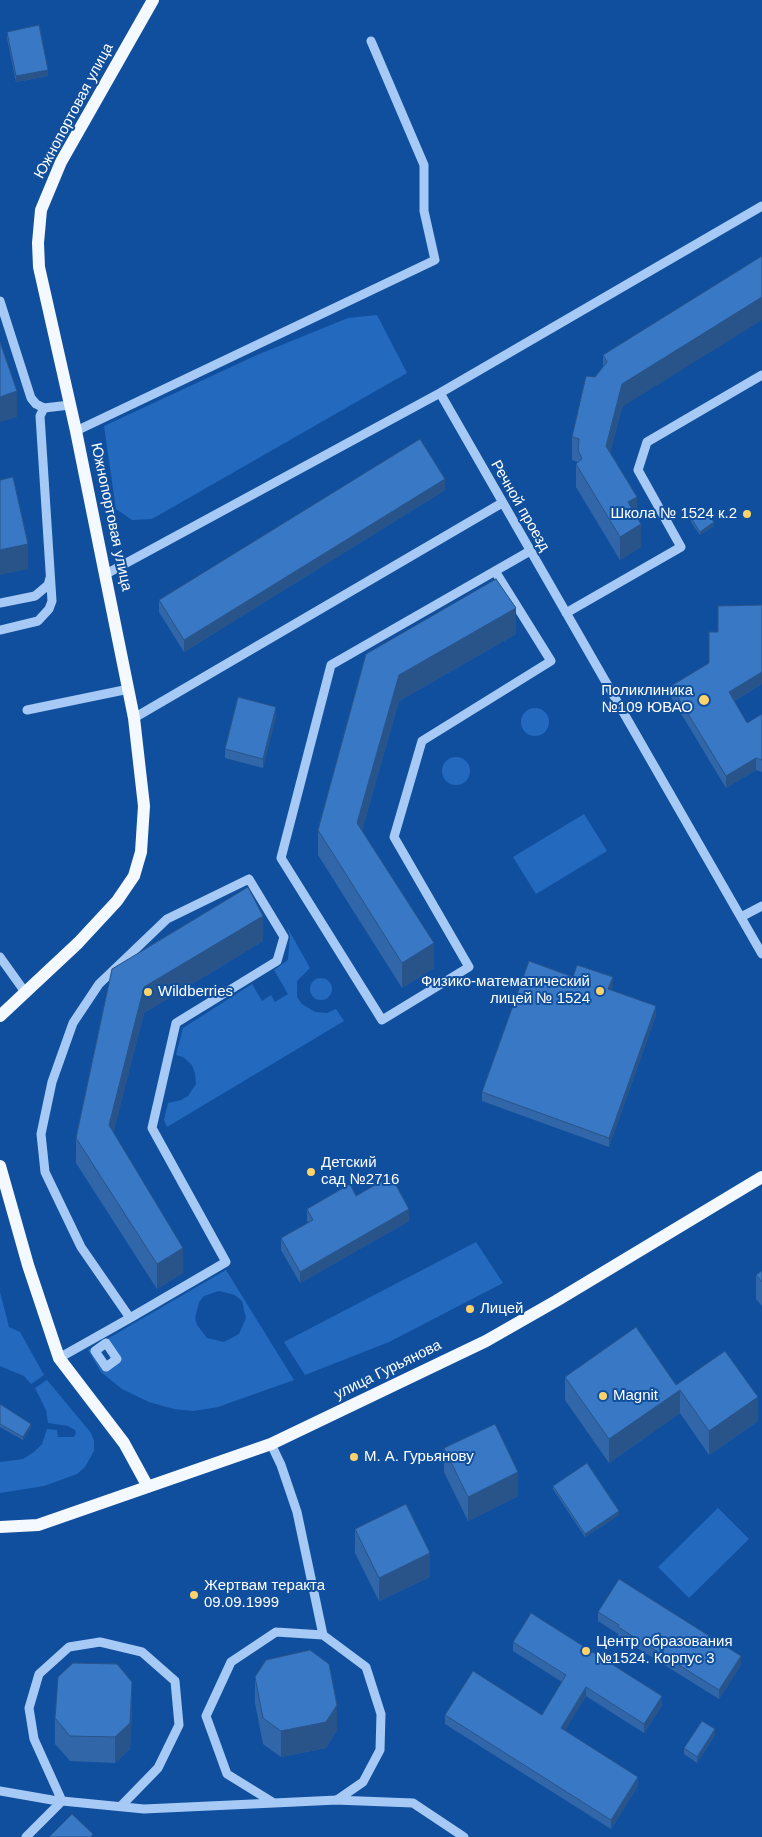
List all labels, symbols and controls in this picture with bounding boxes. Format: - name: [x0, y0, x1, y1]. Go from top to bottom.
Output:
- street label: Южнопортовая улица: [31, 40, 117, 182]
- street label: Южнопортовая улица: [86, 441, 136, 593]
- street label: Речной проезд: [487, 457, 553, 555]
- place label: Школа № 1524 к.2: [610, 505, 737, 523]
- marker: Школа № 1524 к.2: [741, 508, 753, 520]
- place label: Поликлиника №109 ЮВАО: [601, 682, 693, 717]
- marker: Поликлиника №109 ЮВАО: [697, 693, 711, 707]
- place label: Физико-математический лицей № 1524: [421, 973, 590, 1008]
- place label: Wildberries: [158, 983, 233, 1001]
- marker: Физико-математический лицей № 1524: [594, 985, 606, 997]
- marker: Wildberries: [142, 986, 154, 998]
- place label: Детский сад №2716: [321, 1154, 399, 1189]
- marker: Детский сад №2716: [305, 1166, 317, 1178]
- place label: Лицей: [480, 1300, 523, 1318]
- marker: Лицей: [464, 1303, 476, 1315]
- street label: улица Гурьянова: [332, 1336, 444, 1404]
- place label: Magnit: [613, 1387, 658, 1405]
- marker: Magnit: [597, 1390, 609, 1402]
- place label: М. А. Гурьянову: [364, 1448, 474, 1466]
- marker: М. А. Гурьянову: [348, 1451, 360, 1463]
- place label: Жертвам теракта 09.09.1999: [204, 1577, 325, 1612]
- marker: Жертвам теракта 09.09.1999: [188, 1589, 200, 1601]
- place label: Центр образования №1524. Корпус 3: [596, 1633, 733, 1668]
- marker: Центр образования №1524. Корпус 3: [580, 1645, 592, 1657]

